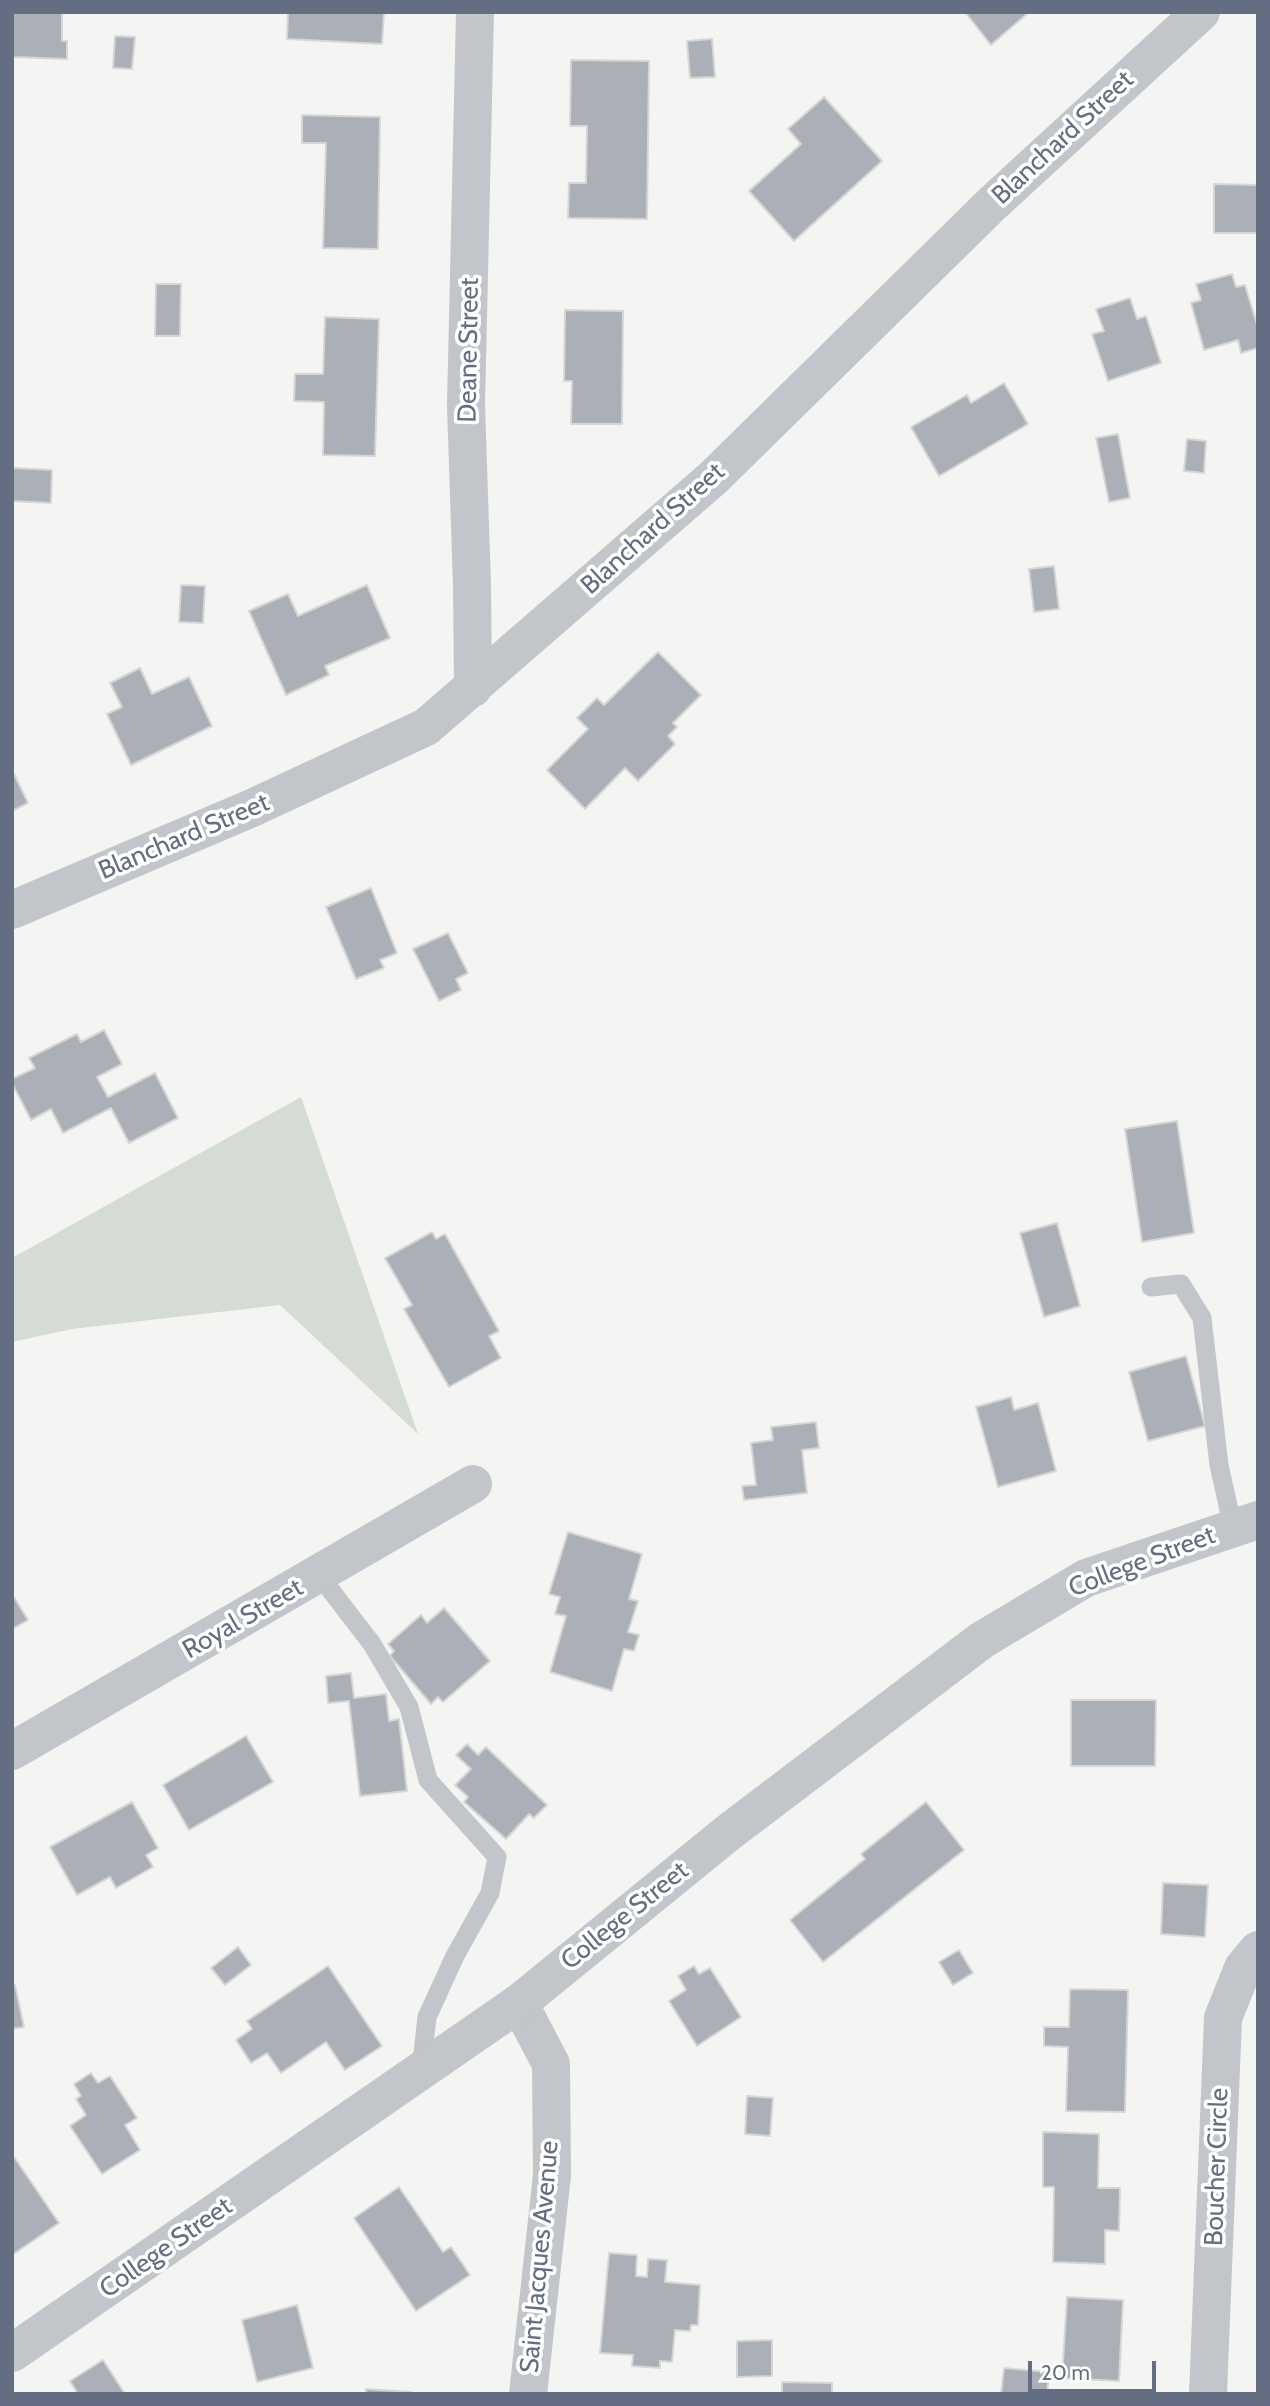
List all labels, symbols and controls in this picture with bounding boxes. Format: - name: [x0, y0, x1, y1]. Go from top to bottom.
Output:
- street label: Blanchard Street: [986, 65, 1140, 211]
- street label: Deane Street: [452, 277, 486, 423]
- street label: Blanchard Street: [575, 457, 731, 601]
- street label: Blanchard Street: [94, 787, 274, 887]
- street label: College Street: [1064, 1520, 1220, 1604]
- street label: Royal Street: [177, 1572, 309, 1666]
- street label: College Street: [555, 1855, 695, 1977]
- street label: Boucher Circle: [1199, 2087, 1235, 2247]
- street label: Saint Jacques Avenue: [514, 2140, 566, 2374]
- street label: College Street: [94, 2191, 238, 2305]
- scale bar: [1032, 2346, 1160, 2390]
- text: 20 m: [1041, 2360, 1090, 2385]

